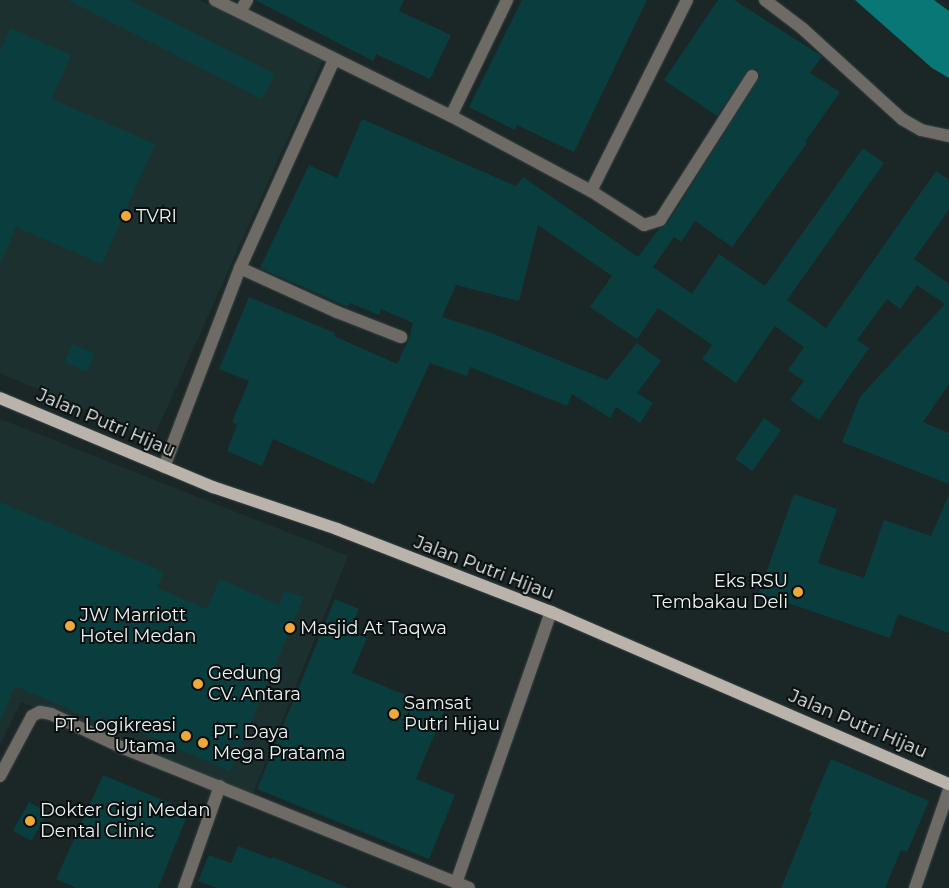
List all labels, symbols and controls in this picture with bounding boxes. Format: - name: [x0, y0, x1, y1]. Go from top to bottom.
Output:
- place label: TVRI: [136, 205, 177, 227]
- marker: TVRI: [120, 210, 132, 222]
- street label: Jalan Putri Hijau: [34, 384, 178, 462]
- street label: Jalan Putri Hijau: [411, 531, 557, 605]
- place label: Eks RSU Tembakau Deli: [652, 571, 788, 614]
- marker: Eks RSU Tembakau Deli: [792, 586, 804, 598]
- place label: JW Marriott Hotel Medan: [80, 605, 196, 648]
- place label: Masjid At Taqwa: [300, 617, 447, 639]
- marker: JW Marriott Hotel Medan: [64, 620, 76, 632]
- marker: Masjid At Taqwa: [284, 622, 296, 634]
- place label: Gedung CV. Antara: [208, 663, 301, 706]
- marker: Gedung CV. Antara: [192, 678, 204, 690]
- street label: Jalan Putri Hijau: [786, 685, 930, 763]
- place label: Samsat Putri Hijau: [404, 693, 500, 736]
- marker: Samsat Putri Hijau: [388, 708, 400, 720]
- place label: PT. Logikreasi Utama: [54, 715, 176, 758]
- place label: PT. Daya Mega Pratama: [213, 722, 346, 764]
- marker: PT. Logikreasi Utama: [180, 730, 192, 742]
- marker: PT. Daya Mega Pratama: [197, 737, 209, 749]
- place label: Dokter Gigi Medan Dental Clinic: [40, 800, 210, 842]
- marker: Dokter Gigi Medan Dental Clinic: [24, 815, 36, 827]

